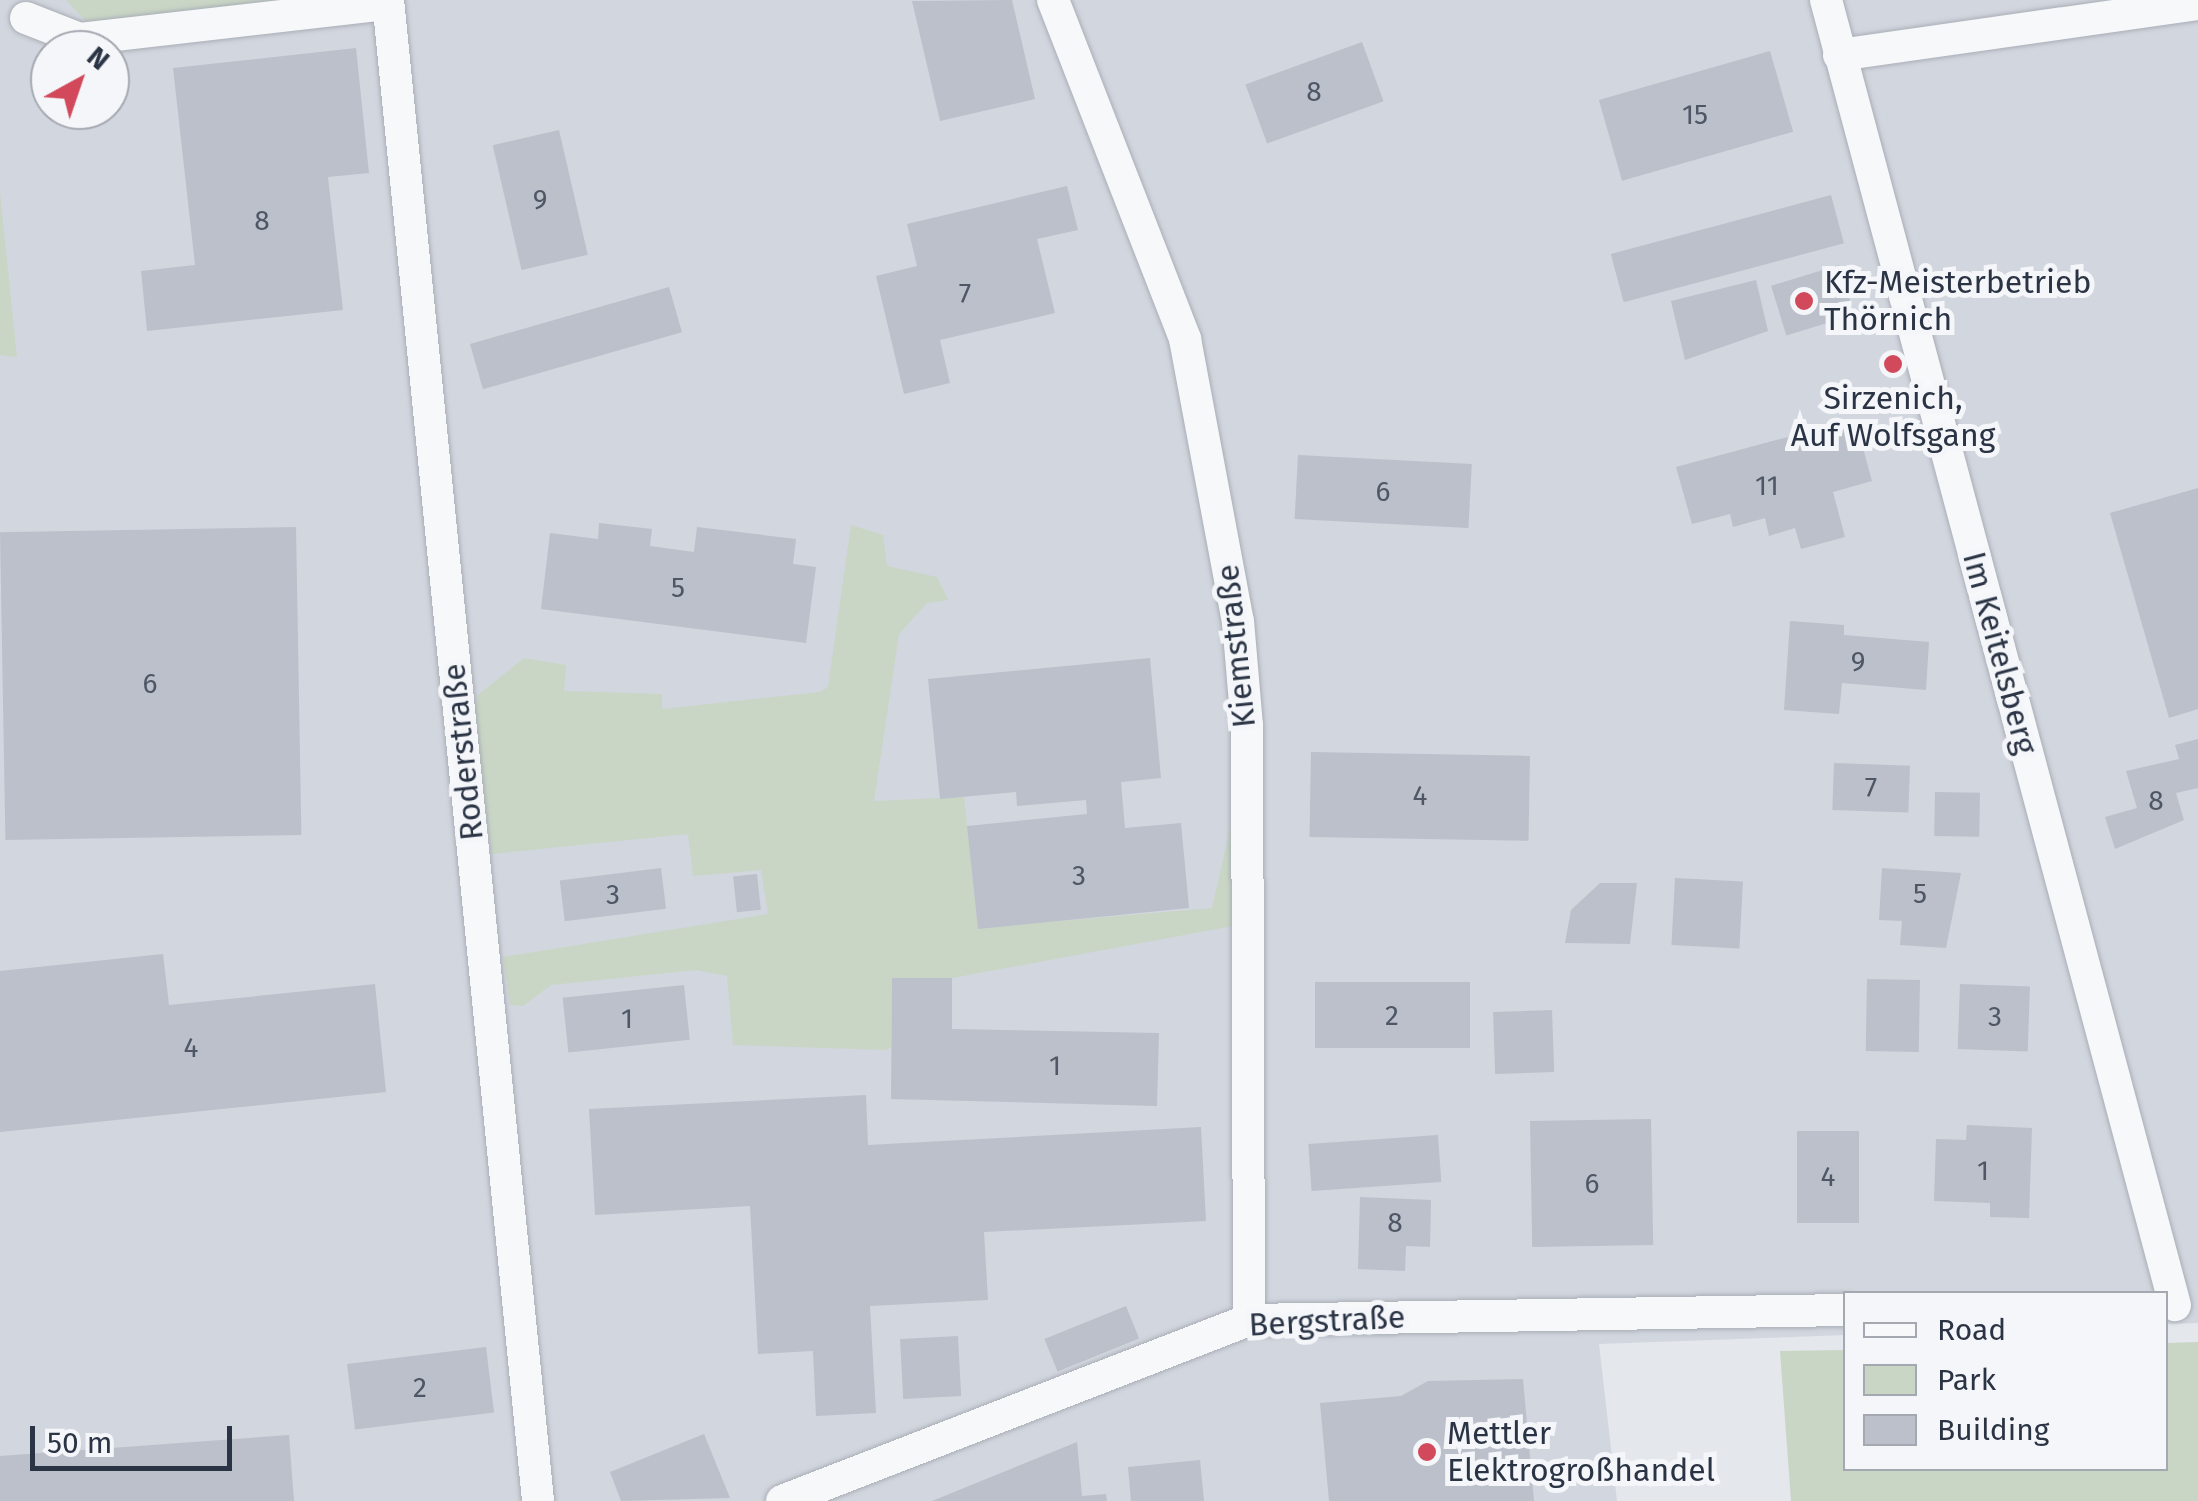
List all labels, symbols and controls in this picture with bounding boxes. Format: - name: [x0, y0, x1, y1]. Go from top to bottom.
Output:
- north arrow: [30, 30, 130, 130]
- text: N: [81, 40, 116, 77]
- house number: 8: [1306, 75, 1322, 109]
- house number: 15: [1682, 98, 1708, 132]
- house number: 9: [533, 183, 547, 217]
- house number: 8: [254, 204, 270, 238]
- place label: Kfz-Meisterbetrieb Thörnich: [1824, 264, 2092, 339]
- house number: 7: [959, 277, 971, 311]
- marker: Kfz-Meisterbetrieb Thörnich: [1793, 290, 1815, 312]
- marker: Sirzenich, Auf Wolfsgang: [1882, 353, 1904, 375]
- place label: Sirzenich, Auf Wolfsgang: [1791, 380, 1995, 455]
- house number: 11: [1755, 469, 1779, 503]
- house number: 6: [1376, 475, 1390, 509]
- street label: Im Keitelsberg: [1955, 548, 2045, 758]
- street label: Kiemstraße: [1208, 562, 1264, 730]
- house number: 5: [671, 571, 685, 605]
- house number: 9: [1851, 645, 1865, 679]
- street label: Roderstraße: [435, 662, 491, 842]
- house number: 6: [143, 667, 157, 701]
- house number: 7: [1865, 771, 1877, 805]
- house number: 4: [1413, 779, 1427, 813]
- house number: 8: [2148, 784, 2164, 818]
- house number: 3: [1072, 859, 1086, 893]
- house number: 5: [1913, 877, 1927, 911]
- house number: 3: [606, 878, 620, 912]
- house number: 2: [1385, 999, 1399, 1033]
- house number: 3: [1988, 1000, 2002, 1034]
- house number: 1: [621, 1002, 633, 1036]
- house number: 4: [184, 1031, 198, 1065]
- house number: 1: [1049, 1049, 1061, 1083]
- house number: 1: [1977, 1154, 1989, 1188]
- house number: 4: [1821, 1160, 1835, 1194]
- house number: 6: [1585, 1167, 1599, 1201]
- house number: 8: [1387, 1206, 1403, 1240]
- legend: [1843, 1291, 2168, 1471]
- street label: Bergstraße: [1248, 1298, 1406, 1344]
- text: Road: [1937, 1312, 2006, 1348]
- text: Park: [1937, 1362, 1996, 1398]
- house number: 2: [413, 1371, 427, 1405]
- scale bar: [35, 1406, 238, 1468]
- text: Building: [1937, 1412, 2049, 1448]
- place label: Mettler Elektrogroßhandel: [1447, 1415, 1715, 1490]
- text: 50 m: [47, 1425, 112, 1461]
- marker: Mettler Elektrogroßhandel: [1416, 1441, 1438, 1463]

